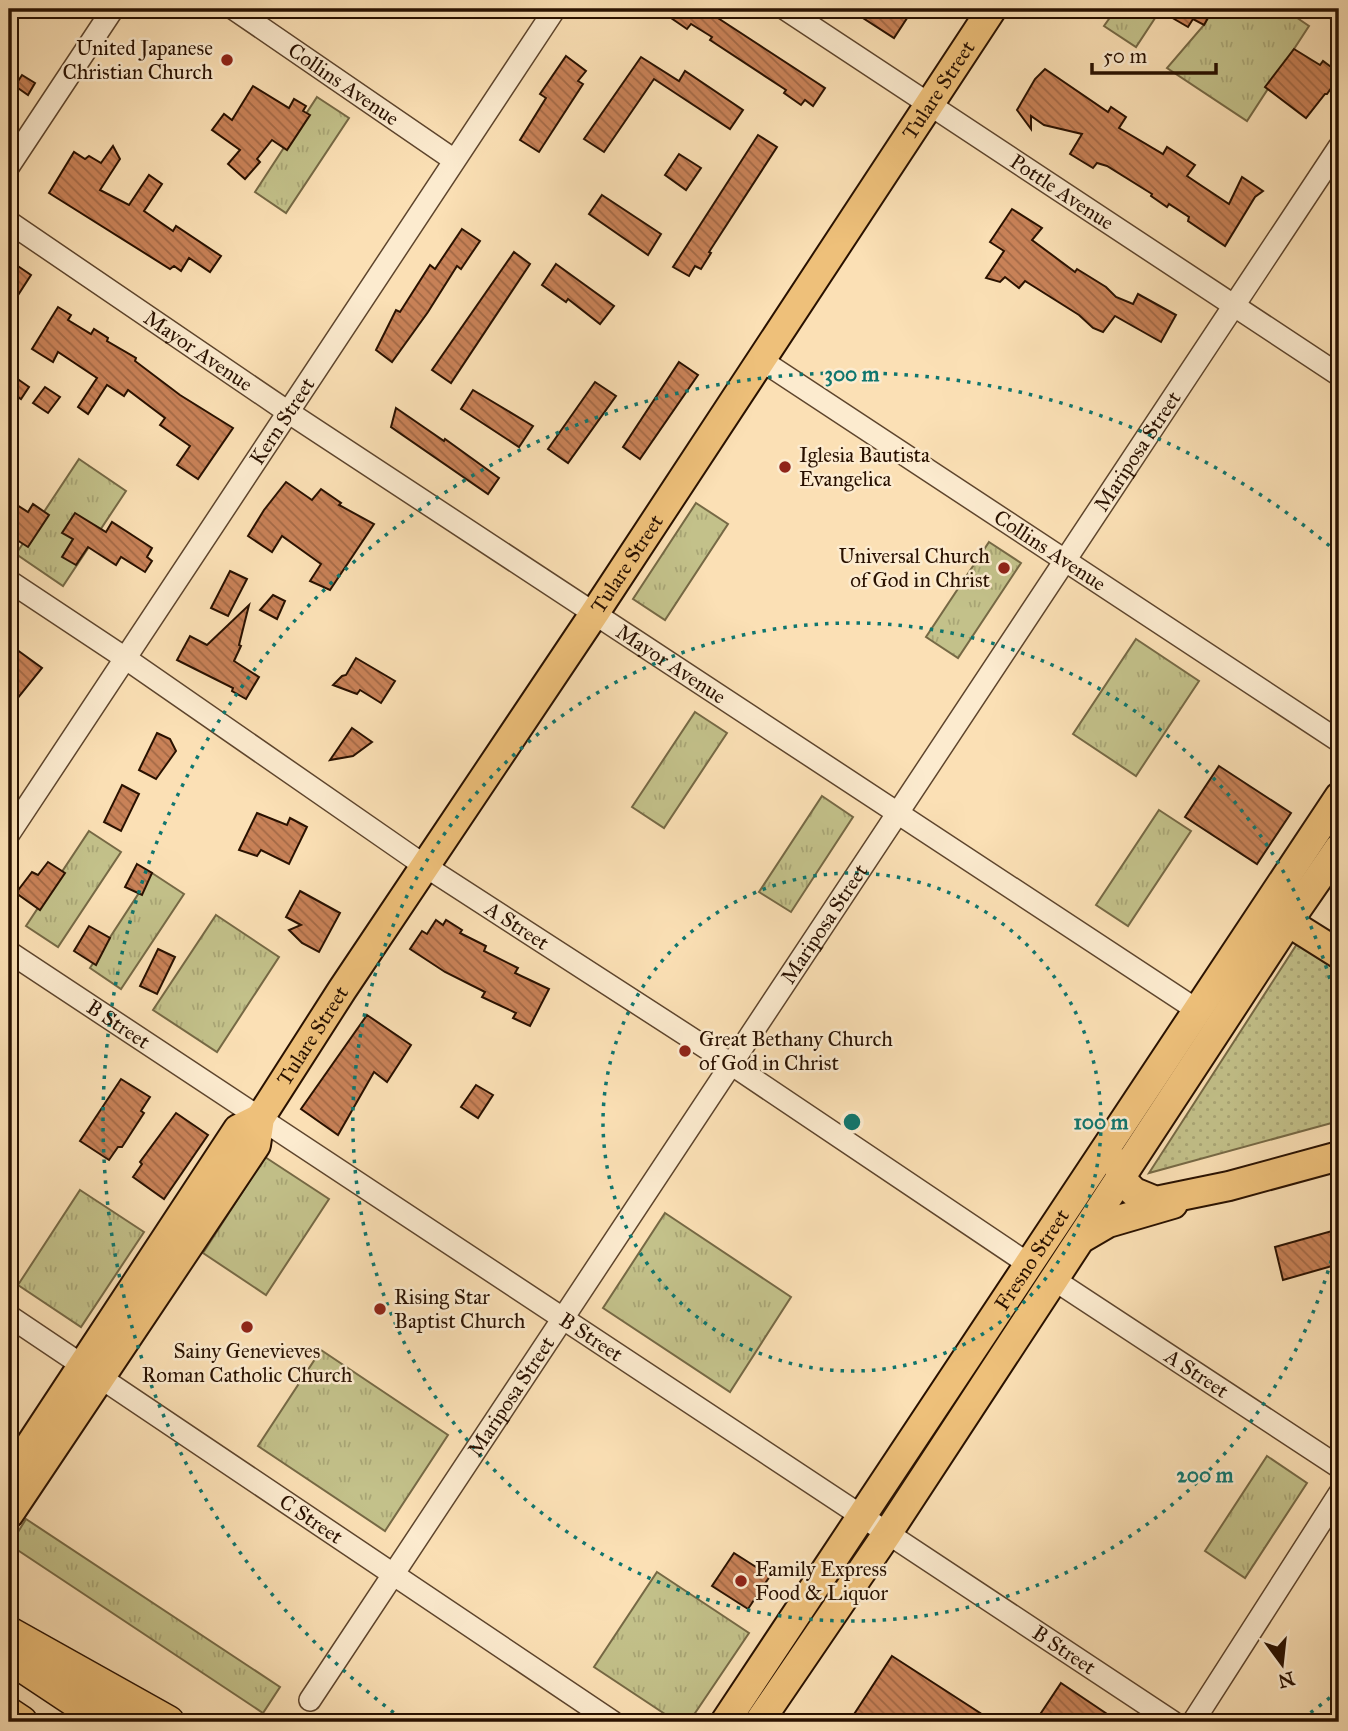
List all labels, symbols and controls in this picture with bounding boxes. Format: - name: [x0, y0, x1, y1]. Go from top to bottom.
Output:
- scale bar: [1092, 32, 1217, 76]
- place label: United Japanese Christian Church: [62, 35, 213, 85]
- street label: Tulare Street: [897, 35, 981, 145]
- street label: Collins Avenue: [283, 37, 404, 132]
- text: 50 m: [1103, 43, 1148, 69]
- marker: United Japanese Christian Church: [219, 52, 235, 68]
- street label: Pottle Avenue: [1005, 148, 1119, 236]
- street label: Mayor Avenue: [139, 305, 258, 397]
- text: 300 m: [824, 361, 880, 387]
- street label: Kern Street: [244, 372, 321, 470]
- street label: Mariposa Street: [1088, 386, 1187, 516]
- place label: Iglesia Bautista Evangelica: [799, 442, 930, 492]
- marker: Iglesia Bautista Evangelica: [777, 459, 793, 475]
- street label: Collins Avenue: [989, 504, 1111, 597]
- street label: Tulare Street: [585, 509, 669, 618]
- place label: Universal Church of God in Christ: [838, 543, 991, 593]
- marker: Universal Church of God in Christ: [996, 560, 1012, 576]
- street label: Mayor Avenue: [611, 618, 731, 710]
- street label: Mariposa Street: [775, 858, 874, 989]
- street label: A Street: [479, 895, 554, 956]
- street label: Tulare Street: [271, 981, 354, 1090]
- street label: B Street: [82, 994, 155, 1055]
- place label: Great Bethany Church of God in Christ: [699, 1026, 893, 1076]
- marker: Great Bethany Church of God in Christ: [677, 1043, 693, 1059]
- text: 100 m: [1074, 1109, 1129, 1135]
- centre of rings: [840, 1110, 864, 1134]
- street label: Fresno Street: [989, 1203, 1075, 1315]
- place label: Rising Star Baptist Church: [394, 1284, 526, 1334]
- marker: Rising Star Baptist Church: [372, 1301, 388, 1317]
- street label: B Street: [555, 1307, 628, 1368]
- marker: Sainy Genevieves Roman Catholic Church: [239, 1319, 255, 1335]
- street label: Mariposa Street: [462, 1331, 561, 1462]
- place label: Sainy Genevieves Roman Catholic Church: [142, 1338, 353, 1388]
- street label: A Street: [1159, 1343, 1234, 1404]
- text: 200 m: [1177, 1462, 1234, 1488]
- street label: C Street: [274, 1488, 348, 1550]
- place label: Family Express Food & Liquor: [755, 1556, 888, 1606]
- marker: Family Express Food & Liquor: [733, 1573, 749, 1589]
- street label: B Street: [1027, 1620, 1101, 1681]
- north arrow: [1246, 1630, 1316, 1700]
- text: N: [1276, 1667, 1297, 1693]

